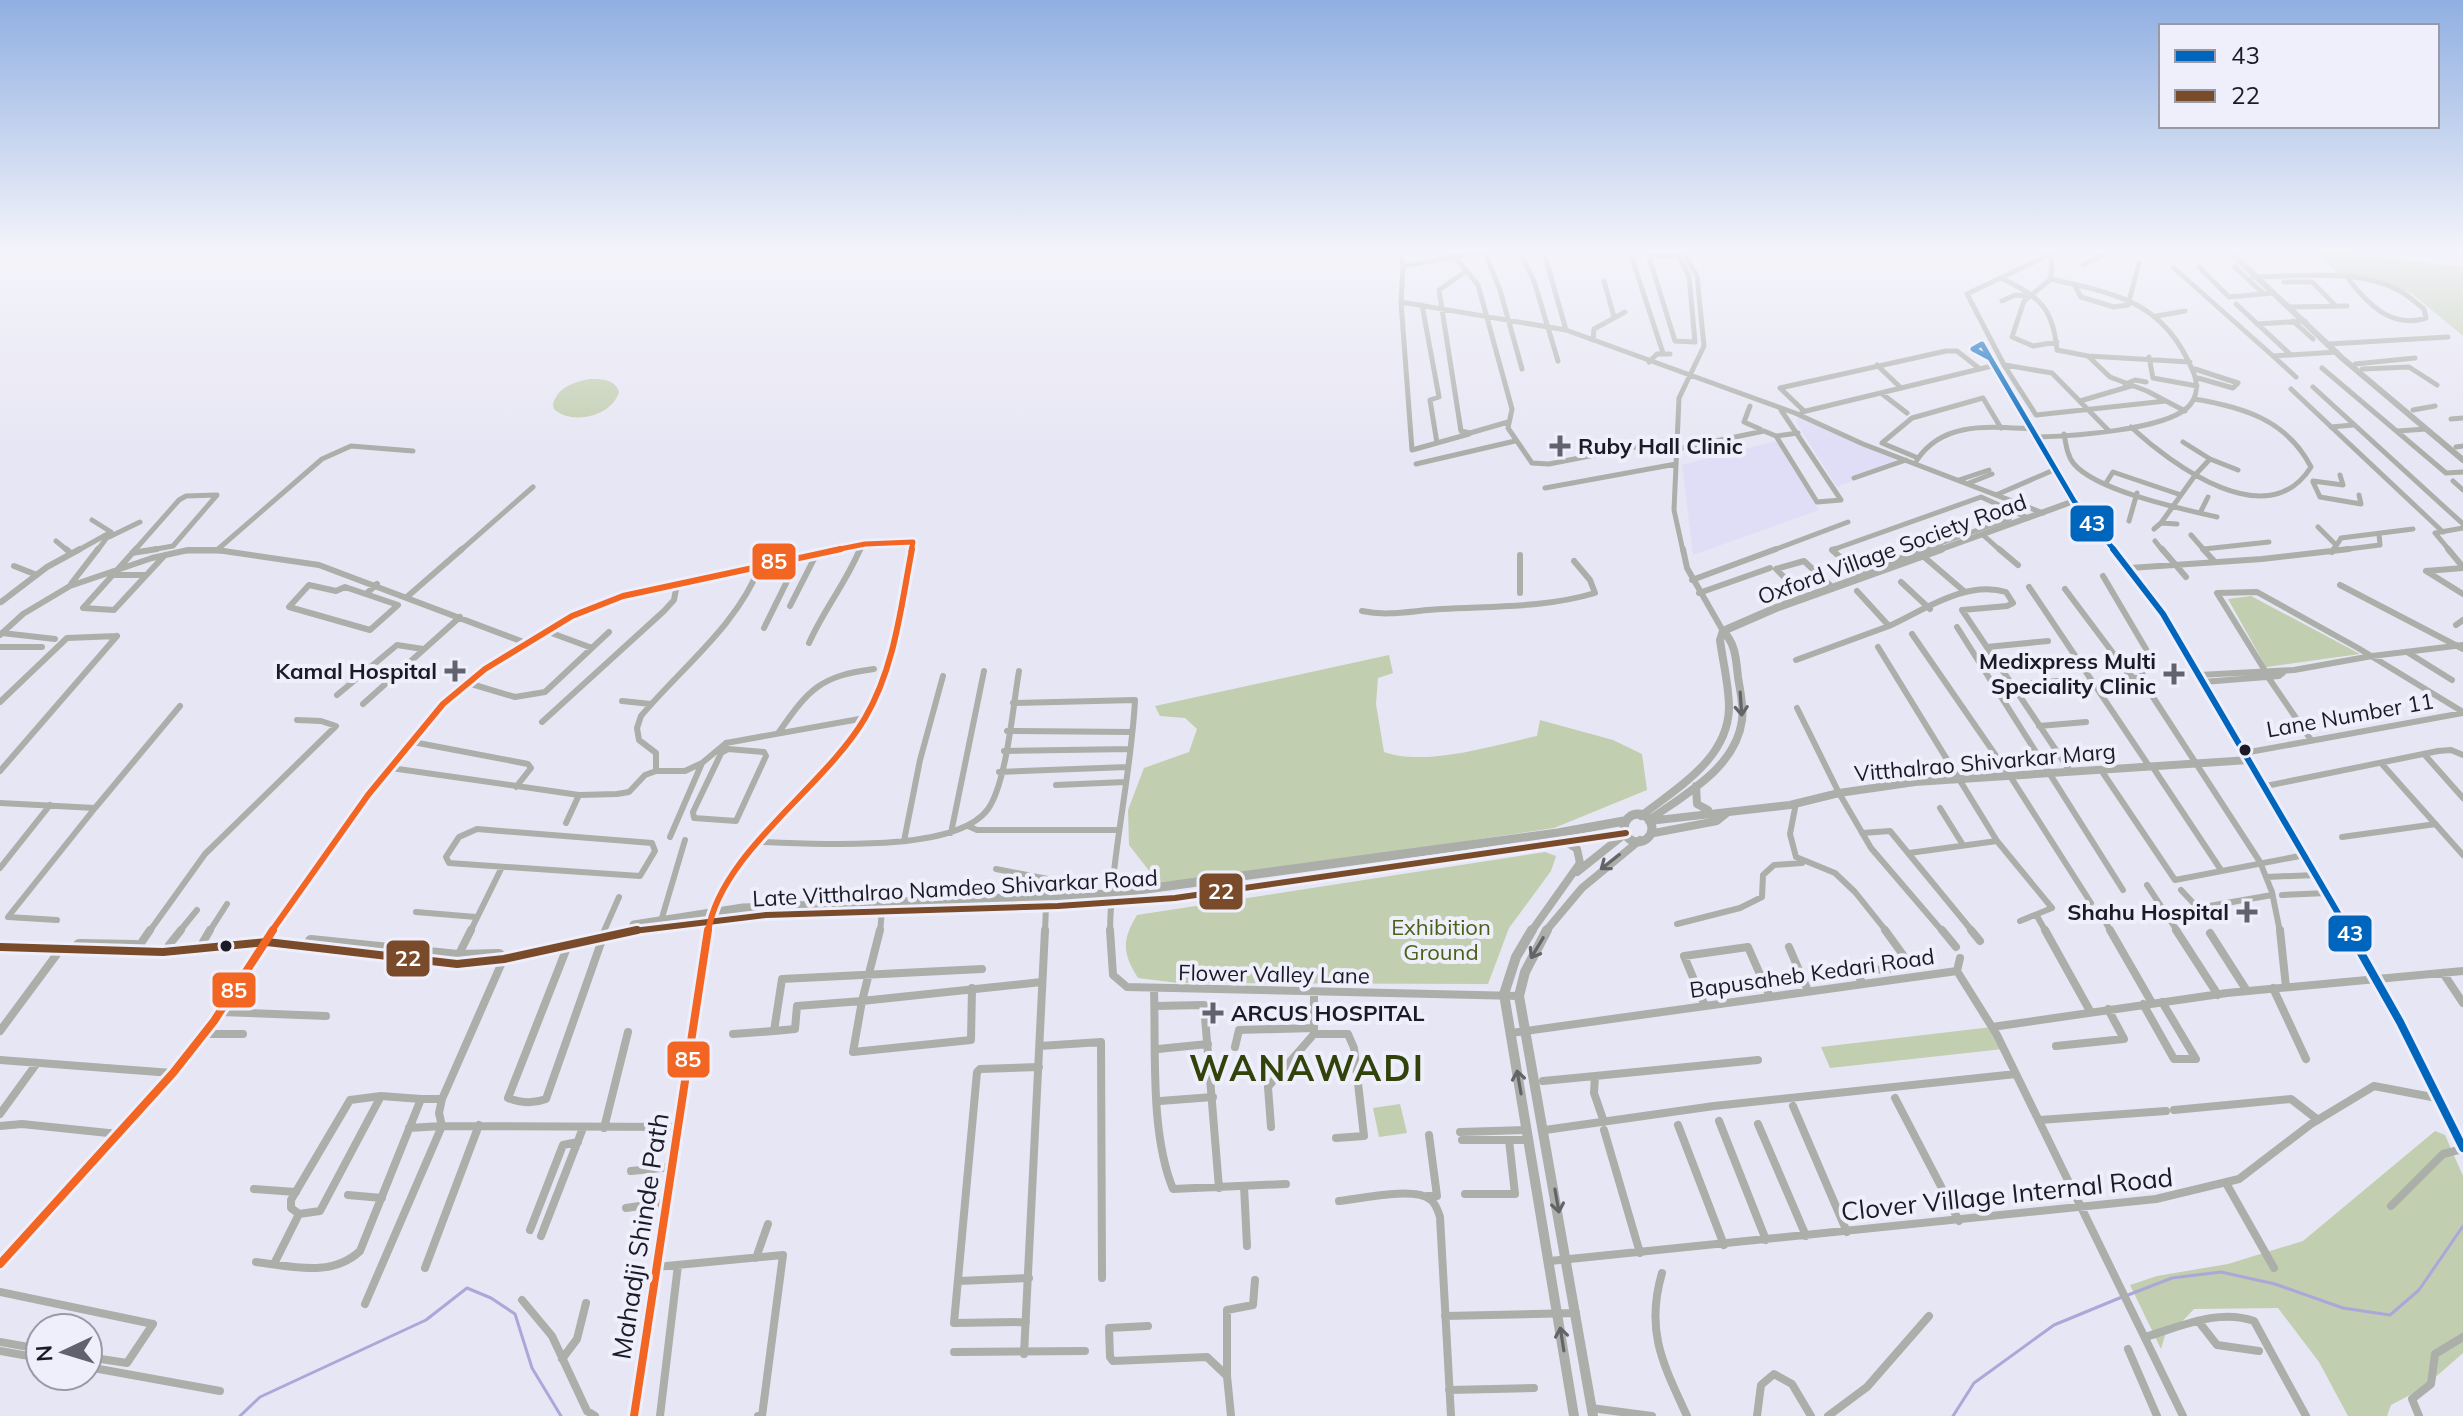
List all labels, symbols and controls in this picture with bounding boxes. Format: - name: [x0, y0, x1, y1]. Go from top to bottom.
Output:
- legend: [2159, 24, 2439, 128]
- text: 43: [2231, 40, 2260, 70]
- text: 22: [2231, 80, 2260, 110]
- place label: Ruby Hall Clinic: [1578, 432, 1743, 460]
- marker: Ruby Hall Clinic: [1549, 435, 1571, 457]
- street label: Oxford Village Society Road: [1754, 487, 2030, 611]
- line badge: 43: [2069, 504, 2115, 543]
- text: 43: [2079, 509, 2105, 537]
- line badge: 85: [751, 542, 797, 581]
- text: 85: [761, 547, 787, 575]
- place label: Medixpress Multi Speciality Clinic: [1979, 647, 2156, 700]
- place label: Kamal Hospital: [275, 657, 437, 685]
- marker: Kamal Hospital: [444, 660, 466, 682]
- marker: Medixpress Multi Speciality Clinic: [2163, 663, 2185, 685]
- street label: Lane Number 11: [2264, 686, 2436, 744]
- one-way arrow: [1734, 690, 1749, 717]
- street label: Vitthalrao Shivarkar Marg: [1853, 737, 2117, 787]
- unlabelled marker: [2237, 742, 2253, 758]
- one-way arrow: [1600, 853, 1621, 870]
- street label: Late Vitthalrao Namdeo Shivarkar Road: [752, 863, 1158, 913]
- line badge: 22: [1198, 872, 1244, 911]
- text: 22: [1208, 877, 1234, 905]
- place label: Shahu Hospital: [2067, 898, 2229, 926]
- marker: Shahu Hospital: [2236, 901, 2258, 923]
- park label: Exhibition Ground: [1391, 913, 1491, 966]
- line badge: 43: [2327, 914, 2373, 953]
- text: 43: [2337, 919, 2363, 947]
- one-way arrow: [1529, 936, 1545, 959]
- unlabelled marker: [218, 938, 234, 954]
- line badge: 22: [385, 939, 431, 978]
- street label: Bapusaheb Kedari Road: [1688, 942, 1936, 1004]
- text: 22: [395, 944, 421, 972]
- street label: Flower Valley Lane: [1178, 958, 1370, 990]
- line badge: 85: [211, 971, 257, 1009]
- text: 85: [221, 976, 247, 1004]
- place label: ARCUS HOSPITAL: [1231, 999, 1425, 1027]
- marker: ARCUS HOSPITAL: [1202, 1002, 1224, 1024]
- line badge: 85: [666, 1040, 711, 1079]
- text: 85: [675, 1045, 701, 1073]
- district label: WANAWADI: [1189, 1045, 1425, 1090]
- one-way arrow: [1511, 1070, 1526, 1096]
- street label: Mahadji Shinde Path: [604, 1110, 676, 1362]
- street label: Clover Village Internal Road: [1839, 1160, 2175, 1228]
- one-way arrow: [1550, 1188, 1565, 1214]
- north arrow: [24, 1312, 104, 1392]
- one-way arrow: [1554, 1327, 1569, 1352]
- text: N: [30, 1344, 59, 1363]

